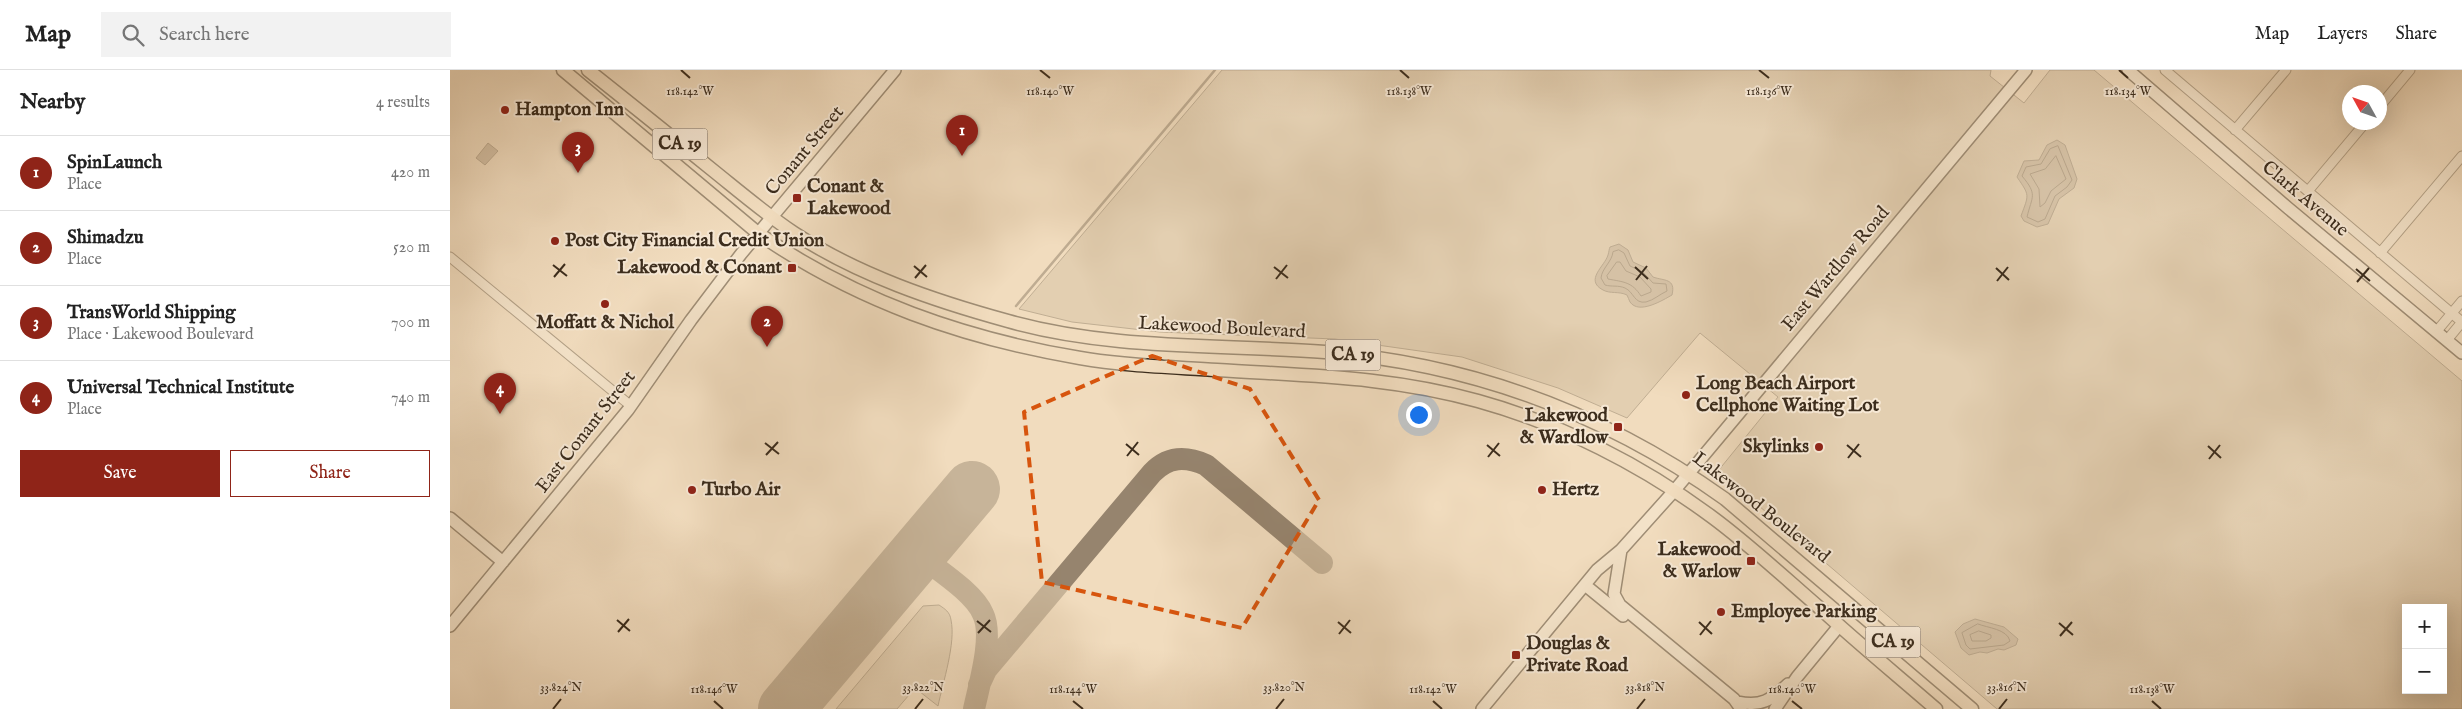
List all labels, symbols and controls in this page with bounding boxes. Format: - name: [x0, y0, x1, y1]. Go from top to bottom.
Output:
- search box: [101, 12, 451, 57]
- text: Map: [25, 19, 71, 50]
- icon: search: [119, 21, 147, 49]
- text: Search here: [159, 23, 250, 47]
- text: Map: [2255, 23, 2289, 46]
- text: Layers: [2317, 23, 2368, 46]
- text: Share: [2396, 23, 2437, 46]
- text: 118.142°W: [666, 84, 714, 99]
- text: 118.140°W: [1026, 84, 1074, 99]
- text: 118.138°W: [1386, 84, 1432, 99]
- text: 118.136°W: [1746, 84, 1792, 99]
- text: 118.134°W: [2105, 84, 2152, 99]
- north arrow: [2342, 85, 2387, 130]
- text: Nearby: [20, 89, 85, 116]
- text: 4 results: [376, 93, 430, 113]
- place label: Hampton Inn: [515, 98, 624, 122]
- street label: Conant Street: [760, 101, 850, 201]
- marker: Hampton Inn: [499, 104, 511, 116]
- pin: 1: [946, 115, 978, 156]
- road number: CA 19: [652, 129, 708, 160]
- pin: 3: [562, 132, 594, 173]
- text: SpinLaunch: [67, 151, 162, 175]
- street label: Clark Avenue: [2257, 156, 2354, 243]
- text: 1: [33, 163, 39, 183]
- text: 420 m: [391, 163, 430, 183]
- text: Place: [67, 175, 102, 195]
- place label: Conant & Lakewood: [807, 175, 891, 221]
- marker: Conant & Lakewood: [791, 192, 803, 204]
- street label: East Wardlow Road: [1777, 201, 1896, 336]
- text: Shimadzu: [67, 226, 144, 250]
- place label: Post City Financial Credit Union: [565, 229, 824, 253]
- marker: Post City Financial Credit Union: [549, 235, 561, 247]
- text: 2: [32, 238, 40, 258]
- text: 520 m: [393, 238, 430, 258]
- text: Place: [67, 250, 102, 270]
- place label: Lakewood & Conant: [617, 256, 782, 280]
- marker: Lakewood & Conant: [786, 262, 798, 274]
- marker: Moffatt & Nichol: [599, 298, 611, 310]
- text: TransWorld Shipping: [67, 301, 236, 325]
- pin: 2: [751, 306, 783, 347]
- place label: Moffatt & Nichol: [536, 311, 675, 335]
- street label: Lakewood Boulevard: [1138, 312, 1307, 344]
- text: 3: [33, 313, 39, 333]
- text: 700 m: [391, 313, 430, 333]
- text: Place · Lakewood Boulevard: [67, 325, 254, 345]
- road number: CA 19: [1326, 340, 1380, 370]
- street label: East Conant Street: [531, 366, 642, 498]
- place label: Long Beach Airport Cellphone Waiting Lot: [1696, 372, 1879, 418]
- pin: 4: [484, 373, 516, 414]
- text: Universal Technical Institute: [67, 376, 294, 400]
- text: 4: [32, 388, 40, 408]
- text: 740 m: [391, 388, 430, 408]
- marker: Long Beach Airport Cellphone Waiting Lot: [1680, 389, 1692, 401]
- text: Place: [67, 400, 102, 420]
- your location: [1406, 402, 1432, 428]
- place label: Lakewood & Wardlow: [1520, 404, 1610, 450]
- marker: Lakewood & Wardlow: [1612, 421, 1624, 433]
- place label: Skylinks: [1743, 435, 1809, 459]
- marker: Skylinks: [1813, 441, 1825, 453]
- street label: Lakewood Boulevard: [1688, 447, 1835, 570]
- button: Save: [20, 450, 220, 497]
- button: Share: [230, 450, 430, 497]
- place label: Turbo Air: [701, 478, 781, 502]
- place label: Hertz: [1552, 478, 1599, 502]
- marker: Turbo Air: [686, 484, 698, 496]
- marker: Hertz: [1536, 484, 1548, 496]
- place label: Lakewood & Warlow: [1658, 538, 1743, 584]
- marker: Lakewood & Warlow: [1745, 555, 1757, 567]
- place label: Employee Parking: [1731, 600, 1877, 624]
- map controls: [2402, 604, 2447, 694]
- button: +: [2402, 604, 2447, 649]
- marker: Employee Parking: [1715, 606, 1727, 618]
- road number: CA 19: [1866, 626, 1920, 658]
- place label: Douglas & Private Road: [1526, 632, 1629, 678]
- marker: Douglas & Private Road: [1510, 649, 1522, 661]
- button: −: [2402, 649, 2447, 694]
- text: 33.824°N: [540, 680, 583, 695]
- text: 33.822°N: [902, 680, 944, 695]
- text: 33.820°N: [1263, 680, 1306, 695]
- text: 33.818°N: [1625, 680, 1665, 695]
- text: 33.816°N: [1987, 680, 2028, 695]
- text: 118.146°W: [691, 682, 738, 697]
- text: 118.144°W: [1049, 682, 1097, 697]
- text: 118.142°W: [1409, 682, 1457, 697]
- text: 118.140°W: [1768, 682, 1816, 697]
- text: 118.138°W: [2129, 682, 2175, 697]

